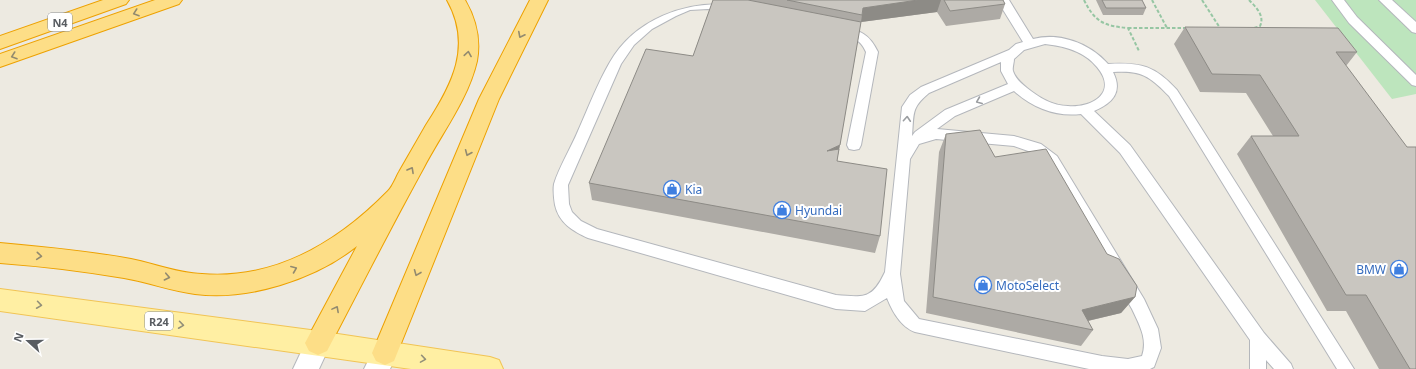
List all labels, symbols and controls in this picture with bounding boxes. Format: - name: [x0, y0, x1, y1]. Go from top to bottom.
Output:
- one-way arrow: [133, 8, 140, 16]
- road number: N4: [48, 13, 72, 31]
- one-way arrow: [518, 31, 526, 38]
- one-way arrow: [464, 51, 472, 57]
- one-way arrow: [11, 52, 18, 60]
- one-way arrow: [976, 97, 983, 105]
- one-way arrow: [903, 116, 912, 122]
- one-way arrow: [464, 149, 472, 156]
- one-way arrow: [406, 166, 413, 174]
- shop icon: Kia: [662, 179, 682, 199]
- place label: Kia: [685, 181, 702, 198]
- shop icon: Hyundai: [772, 200, 792, 220]
- place label: Hyundai: [795, 202, 842, 219]
- one-way arrow: [36, 251, 42, 260]
- shop icon: BMW: [1389, 259, 1409, 279]
- place label: BMW: [1356, 261, 1386, 278]
- one-way arrow: [290, 265, 297, 273]
- one-way arrow: [414, 269, 422, 276]
- one-way arrow: [164, 273, 170, 281]
- shop icon: MotoSelect: [973, 275, 993, 295]
- place label: MotoSelect: [996, 277, 1060, 294]
- one-way arrow: [36, 300, 42, 309]
- one-way arrow: [332, 306, 339, 313]
- road number: R24: [145, 312, 173, 330]
- one-way arrow: [178, 320, 184, 329]
- north arrow: [8, 321, 48, 361]
- text: N: [10, 330, 27, 344]
- one-way arrow: [420, 354, 426, 363]

